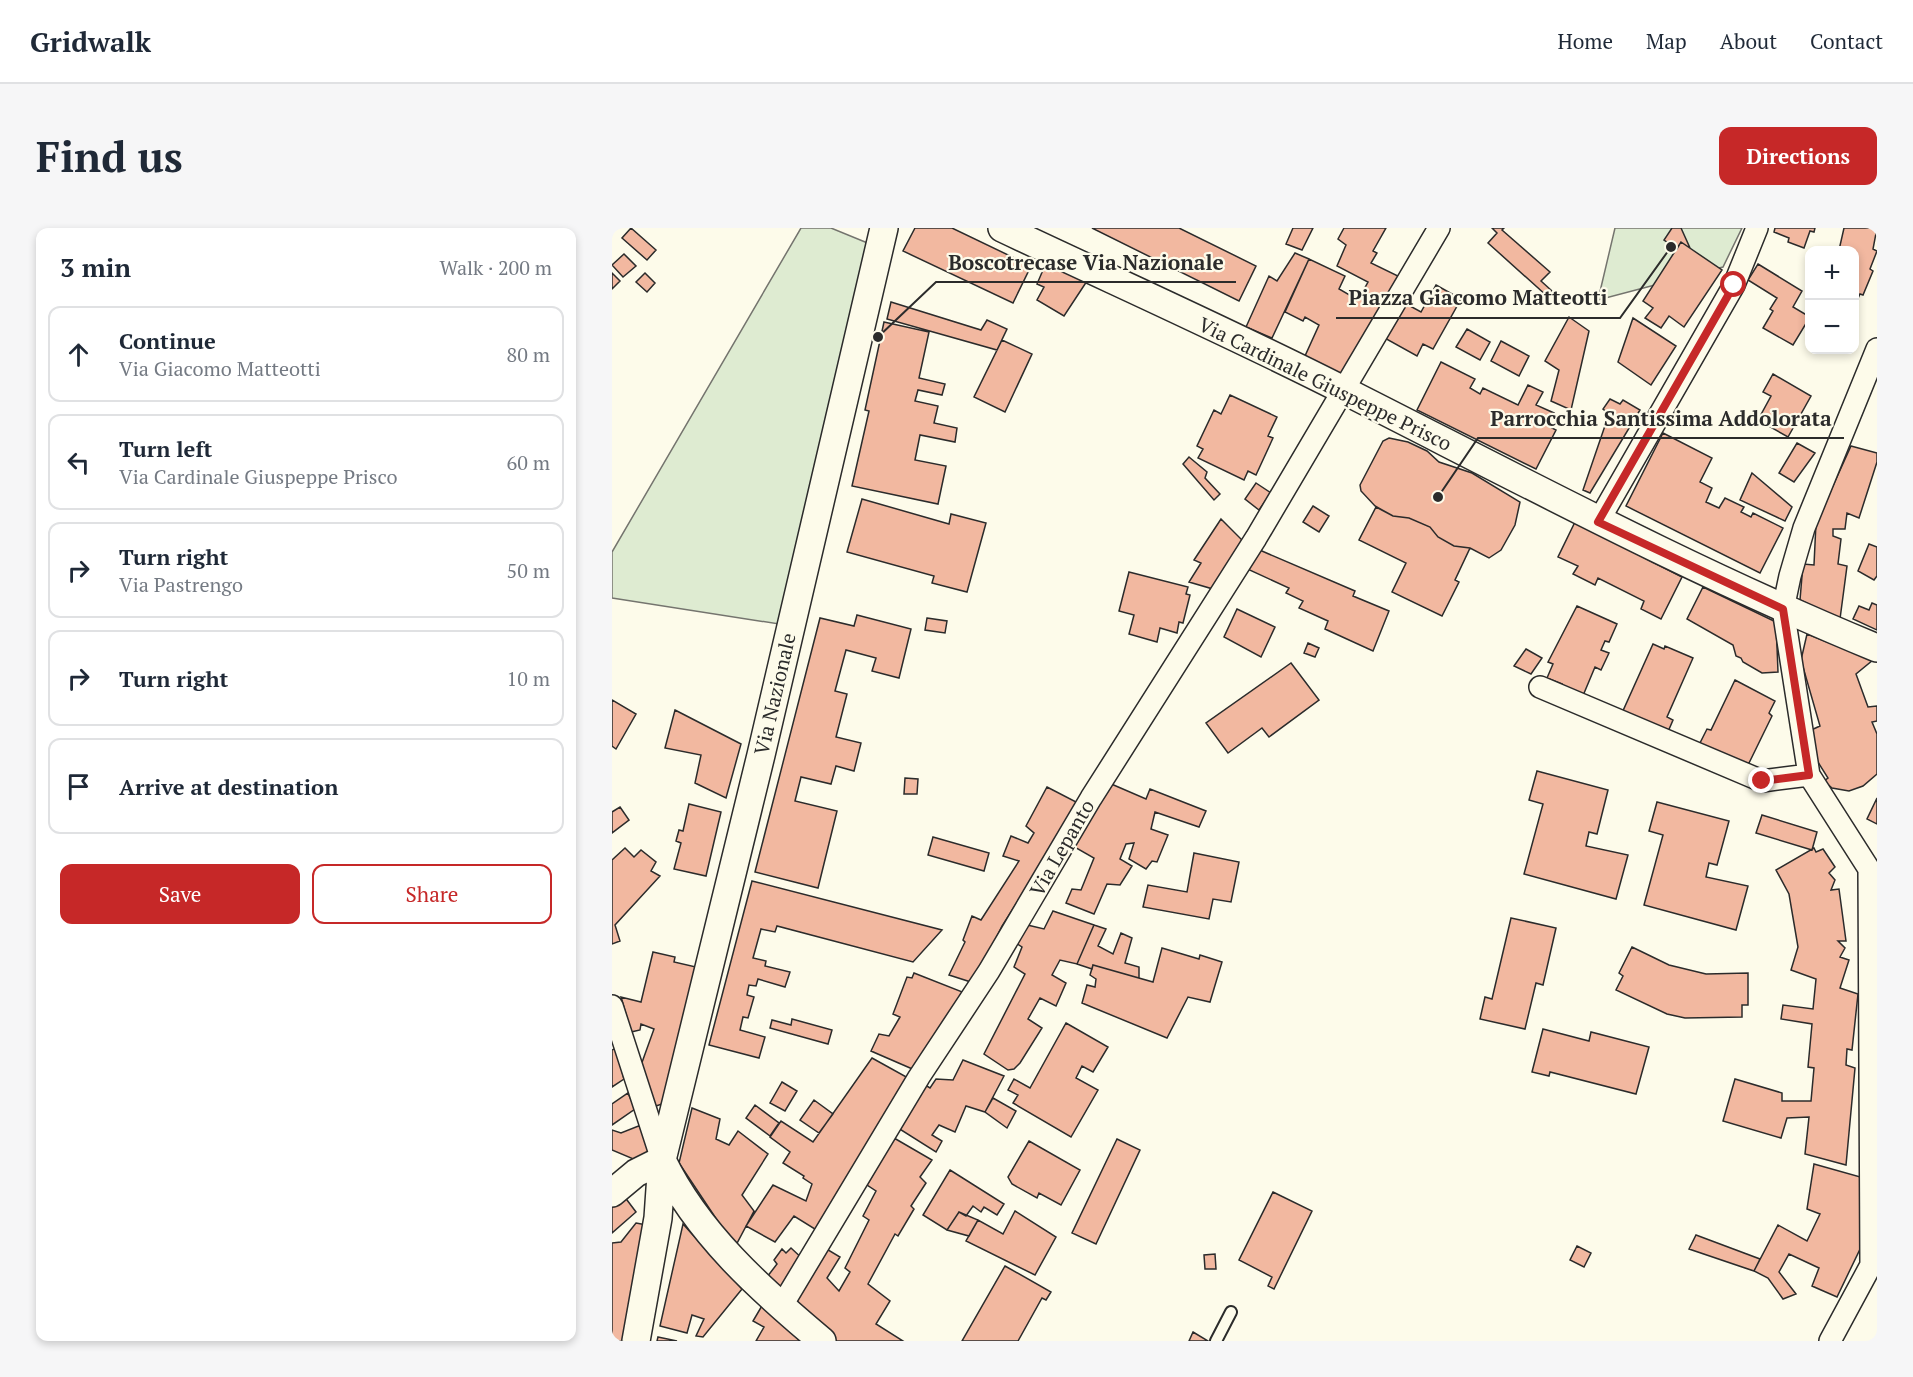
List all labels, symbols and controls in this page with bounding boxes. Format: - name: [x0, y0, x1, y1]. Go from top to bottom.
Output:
- text: Gridwalk: [30, 23, 151, 60]
- text: Home: [1557, 27, 1613, 55]
- text: Map: [1646, 27, 1687, 55]
- text: About: [1720, 27, 1777, 55]
- text: Contact: [1810, 27, 1883, 55]
- button: Directions: [1719, 127, 1877, 185]
- text: Find us: [36, 128, 183, 184]
- callout: Boscotrecase Via Nazionale: [936, 243, 1236, 282]
- map controls: [1805, 246, 1859, 354]
- button: +: [1805, 246, 1859, 300]
- text: Boscotrecase Via Nazionale: [948, 248, 1224, 276]
- text: 3 min: [60, 250, 131, 284]
- text: Walk · 200 m: [440, 254, 552, 281]
- route start: [1720, 271, 1746, 297]
- callout: Piazza Giacomo Matteotti: [1336, 279, 1620, 318]
- text: Piazza Giacomo Matteotti: [1348, 283, 1608, 311]
- button: −: [1805, 300, 1859, 354]
- street label: Via Cardinale Giuspeppe Prisco: [1194, 310, 1456, 457]
- text: Continue: [119, 326, 216, 355]
- icon: ahead: [62, 338, 95, 371]
- text: 80 m: [507, 341, 550, 368]
- text: Via Giacomo Matteotti: [119, 355, 321, 382]
- callout: Parrocchia Santissima Addolorata: [1478, 399, 1844, 438]
- text: Parrocchia Santissima Addolorata: [1490, 404, 1832, 432]
- text: Turn left: [119, 434, 212, 463]
- icon: left: [62, 446, 95, 479]
- text: 60 m: [507, 449, 550, 476]
- text: Via Cardinale Giuspeppe Prisco: [119, 463, 398, 490]
- text: Turn right: [119, 542, 228, 571]
- icon: right: [62, 554, 95, 587]
- text: 50 m: [507, 557, 550, 584]
- text: Via Pastrengo: [119, 571, 243, 598]
- street label: Via Nazionale: [747, 630, 802, 757]
- icon: right: [62, 662, 95, 695]
- text: Turn right: [119, 664, 228, 693]
- text: 10 m: [507, 665, 550, 692]
- route end: [1748, 767, 1774, 793]
- icon: arrive: [62, 770, 95, 803]
- text: Arrive at destination: [119, 772, 338, 801]
- street label: Via Lepanto: [1023, 794, 1100, 901]
- button: Save: [60, 864, 300, 924]
- button: Share: [312, 864, 552, 924]

